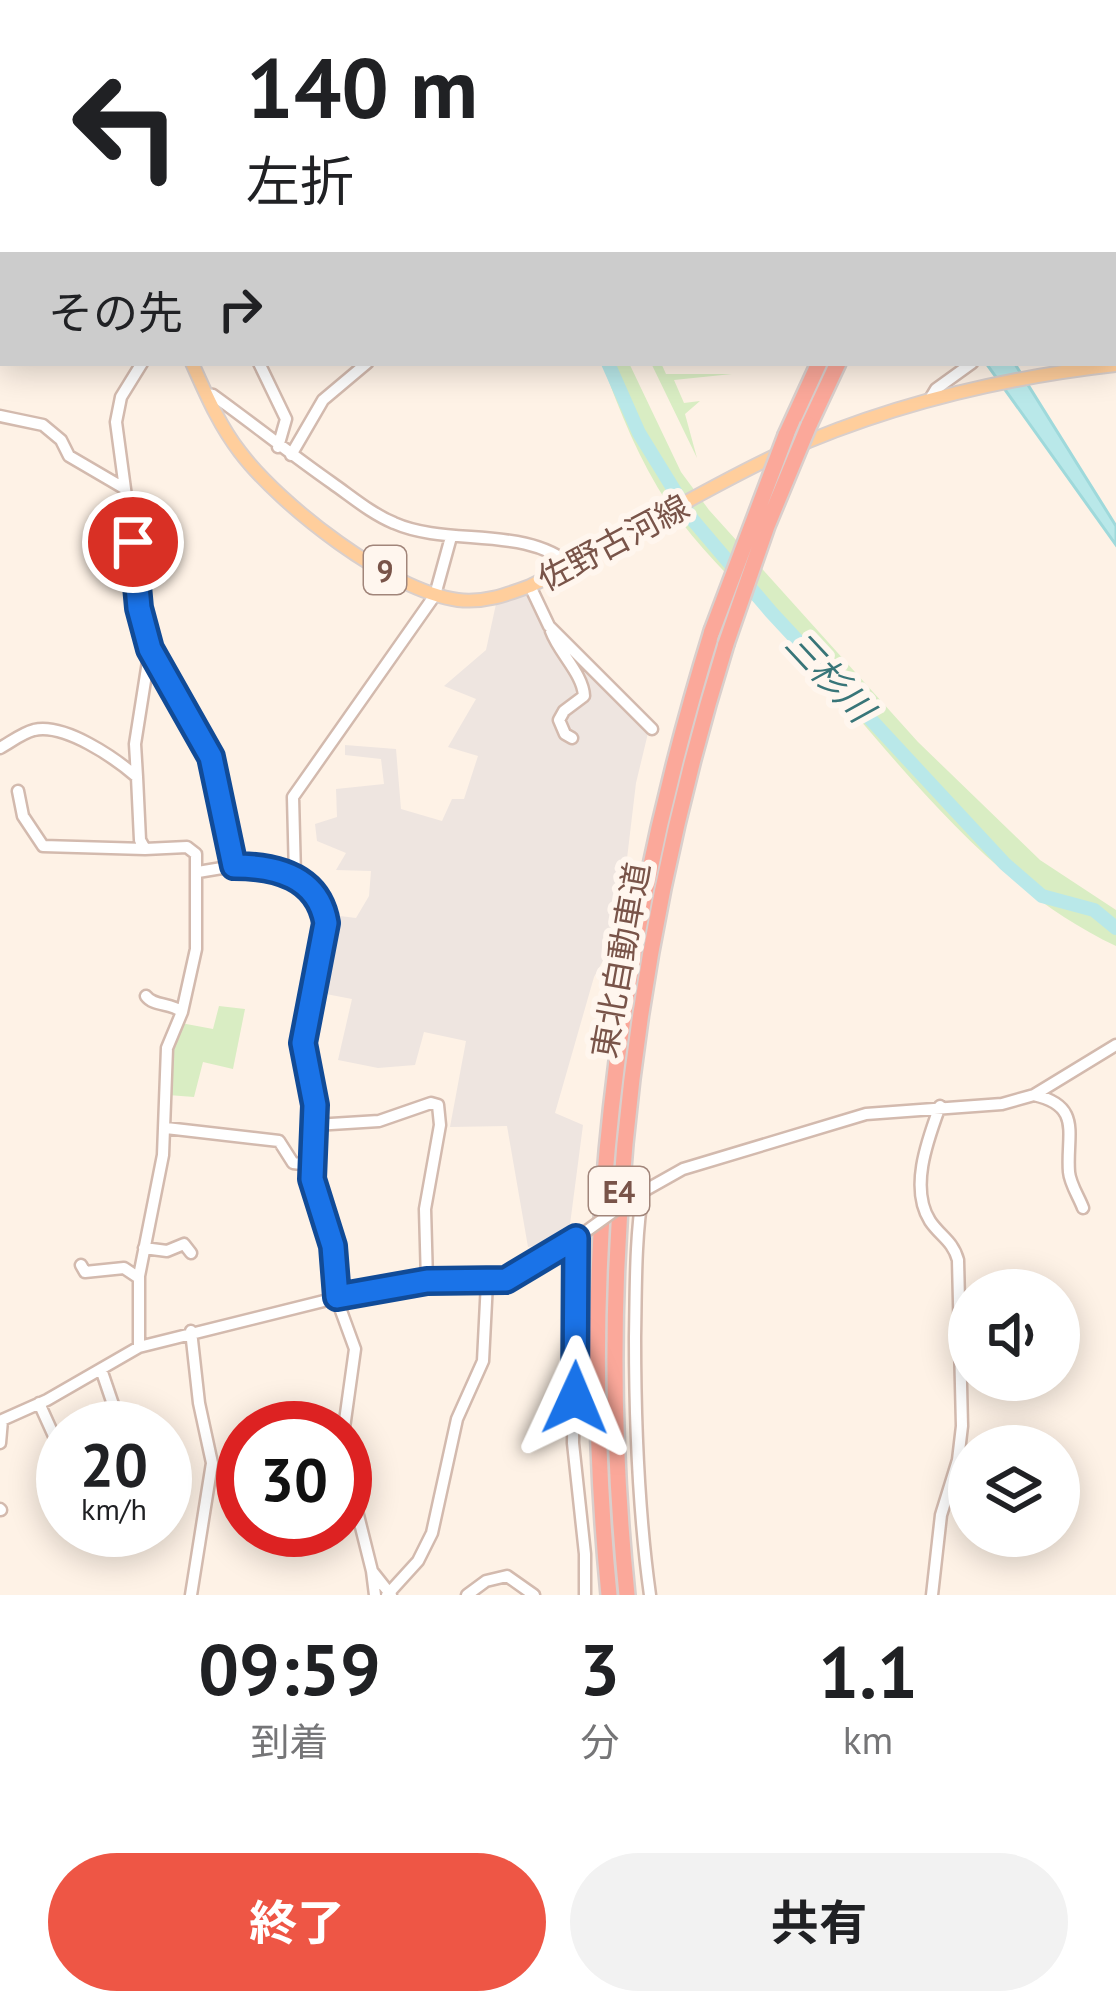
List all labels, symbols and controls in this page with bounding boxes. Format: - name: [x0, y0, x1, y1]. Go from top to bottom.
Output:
- text: 140 m: [246, 32, 478, 141]
- icon: left: [48, 48, 204, 204]
- text: 左折: [246, 146, 354, 216]
- icon: right: [207, 276, 273, 342]
- text: その先: [48, 283, 183, 341]
- street label: 佐野古河線: [530, 484, 696, 600]
- pin: [82, 491, 184, 593]
- icon: arrive: [100, 509, 166, 575]
- road number: 9: [364, 546, 406, 594]
- water label: 三杉川: [776, 620, 887, 734]
- street label: 東北自動車道: [582, 859, 658, 1061]
- road number: E4: [589, 1167, 649, 1215]
- map controls: [948, 1269, 1080, 1557]
- button: sound: [948, 1269, 1080, 1401]
- position arrow: [512, 1335, 638, 1461]
- speed limit sign: 30: [216, 1401, 372, 1557]
- text: 20: [80, 1425, 148, 1503]
- button: layers: [948, 1425, 1080, 1557]
- text: km/h: [81, 1489, 147, 1528]
- text: 09:59: [198, 1622, 381, 1715]
- text: 3: [579, 1622, 620, 1715]
- text: 1.1: [818, 1625, 918, 1718]
- text: km: [843, 1714, 893, 1765]
- text: 到着: [251, 1716, 329, 1767]
- text: 分: [580, 1716, 619, 1767]
- button: 終了: [48, 1853, 546, 1991]
- button: 共有: [570, 1853, 1068, 1991]

